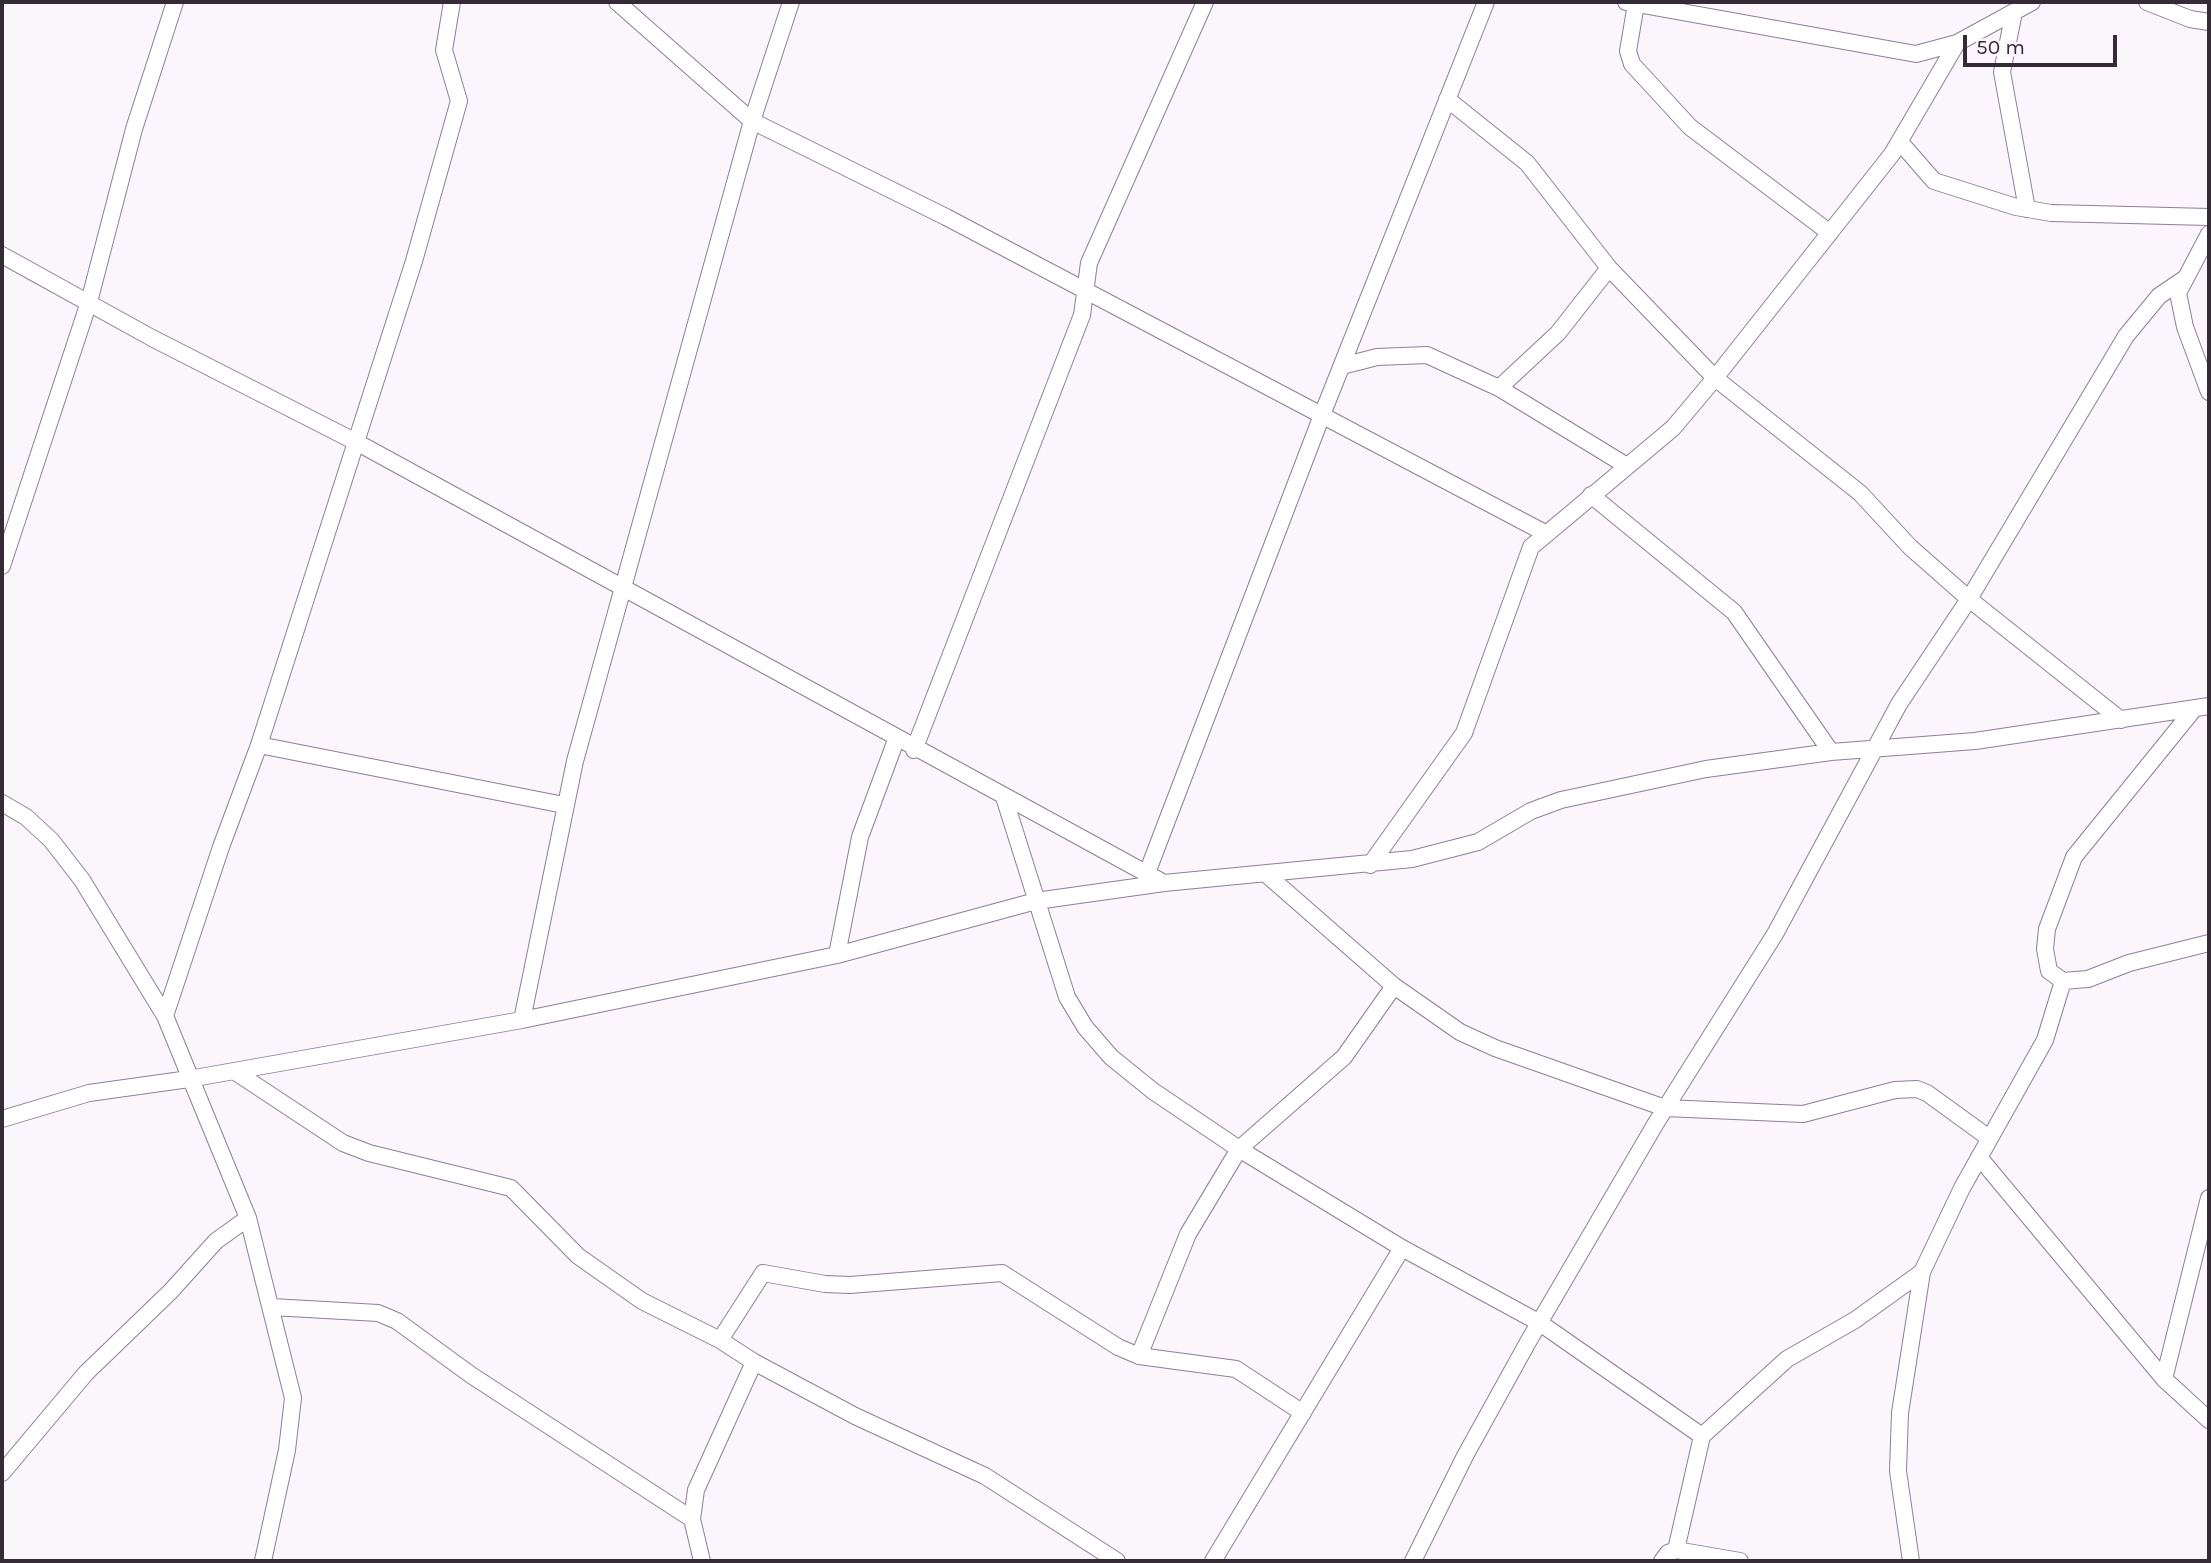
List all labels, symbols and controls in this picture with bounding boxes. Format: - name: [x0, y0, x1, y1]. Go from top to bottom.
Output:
- scale bar: [1966, 21, 2120, 65]
- text: 50 m: [1976, 35, 2025, 59]

